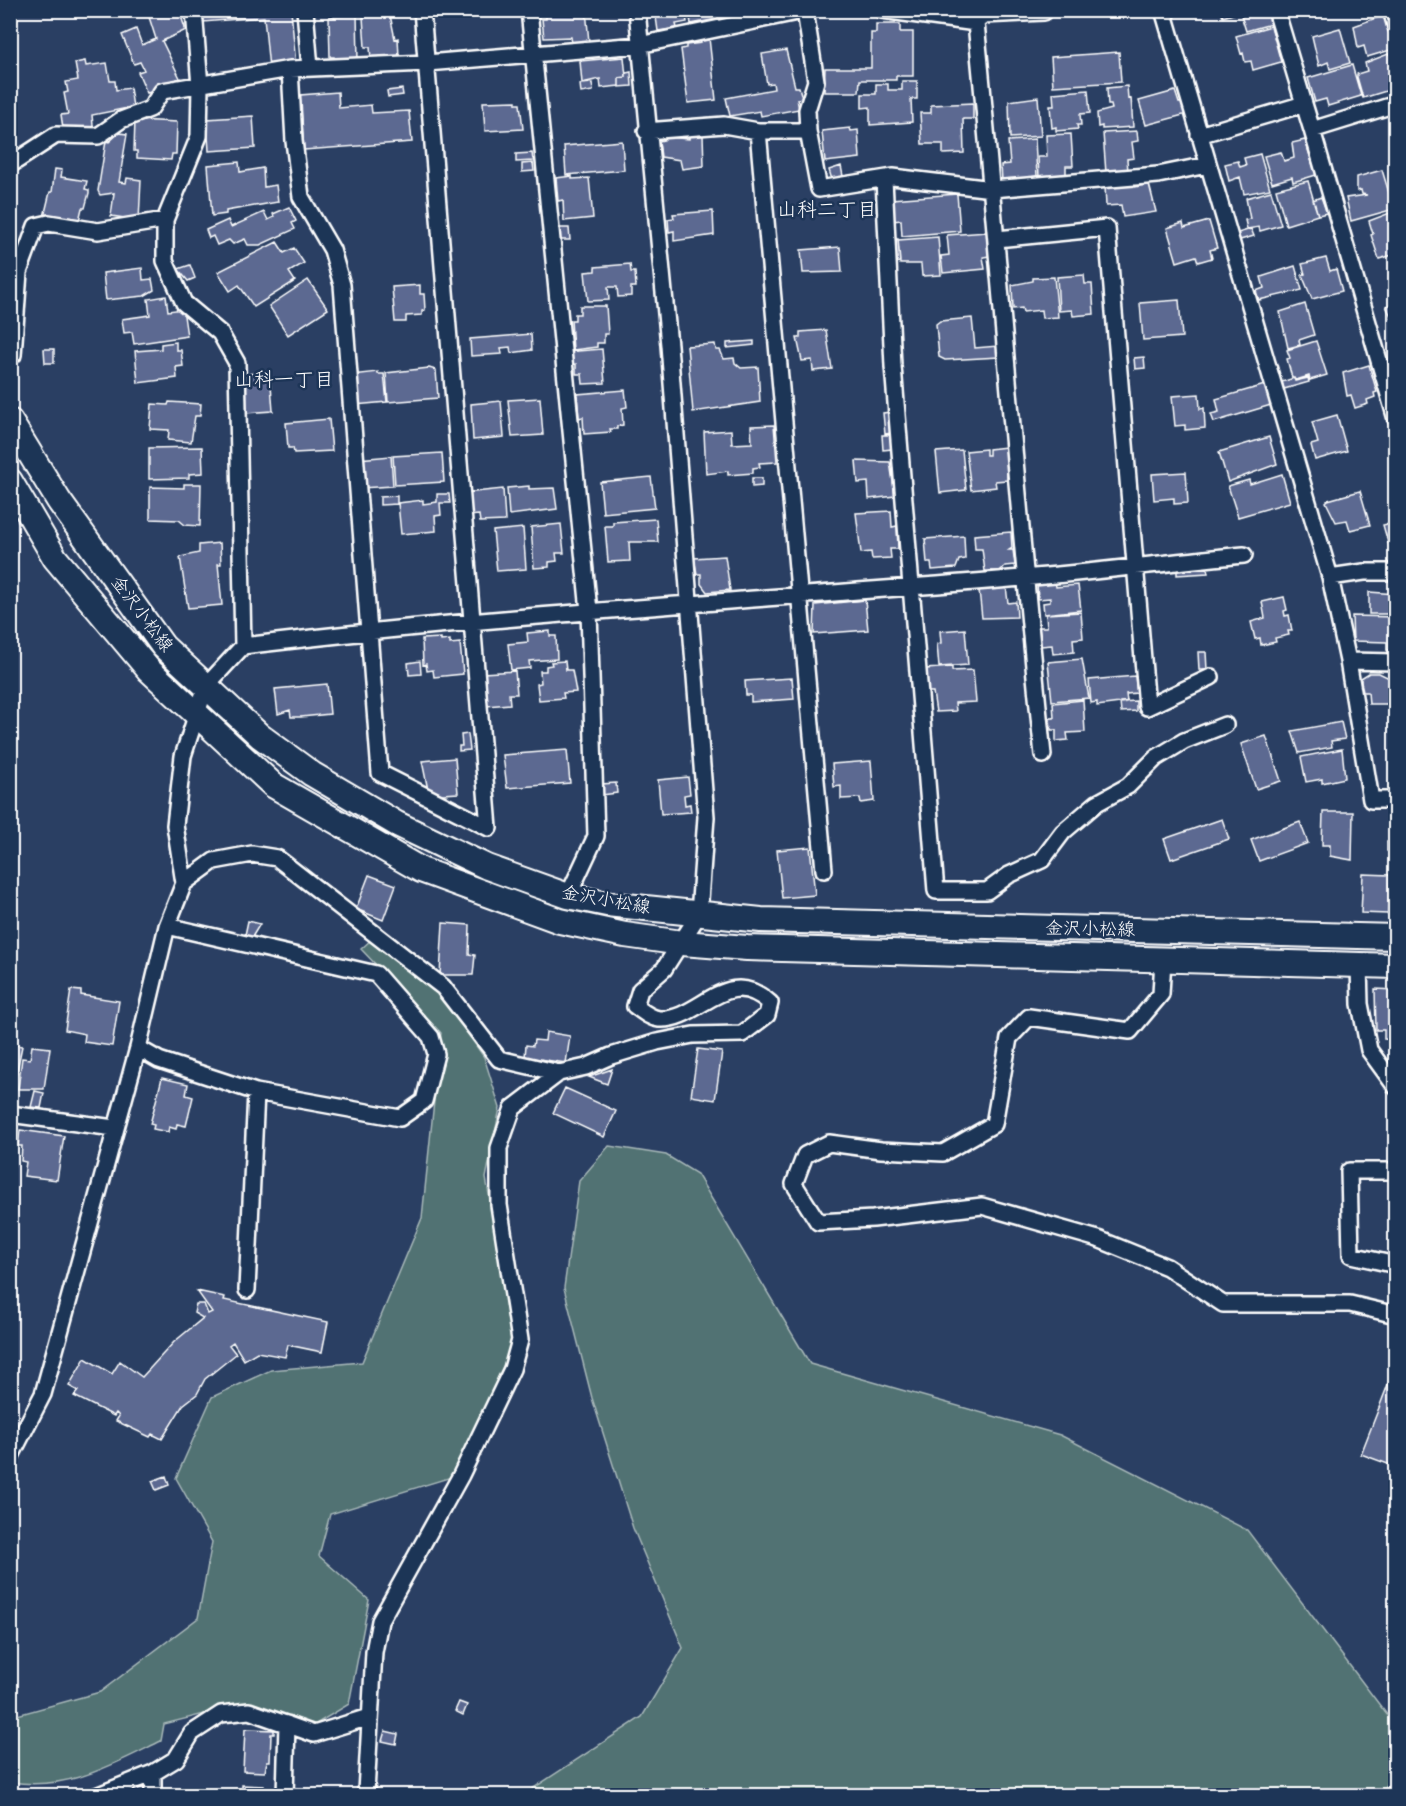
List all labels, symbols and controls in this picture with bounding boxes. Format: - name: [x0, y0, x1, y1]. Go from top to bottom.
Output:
- district label: 山科二丁目: [777, 198, 877, 221]
- district label: 山科一丁目: [234, 368, 334, 391]
- street label: 金沢小松線: [107, 572, 177, 656]
- street label: 金沢小松線: [560, 882, 652, 918]
- street label: 金沢小松線: [1045, 918, 1135, 940]

